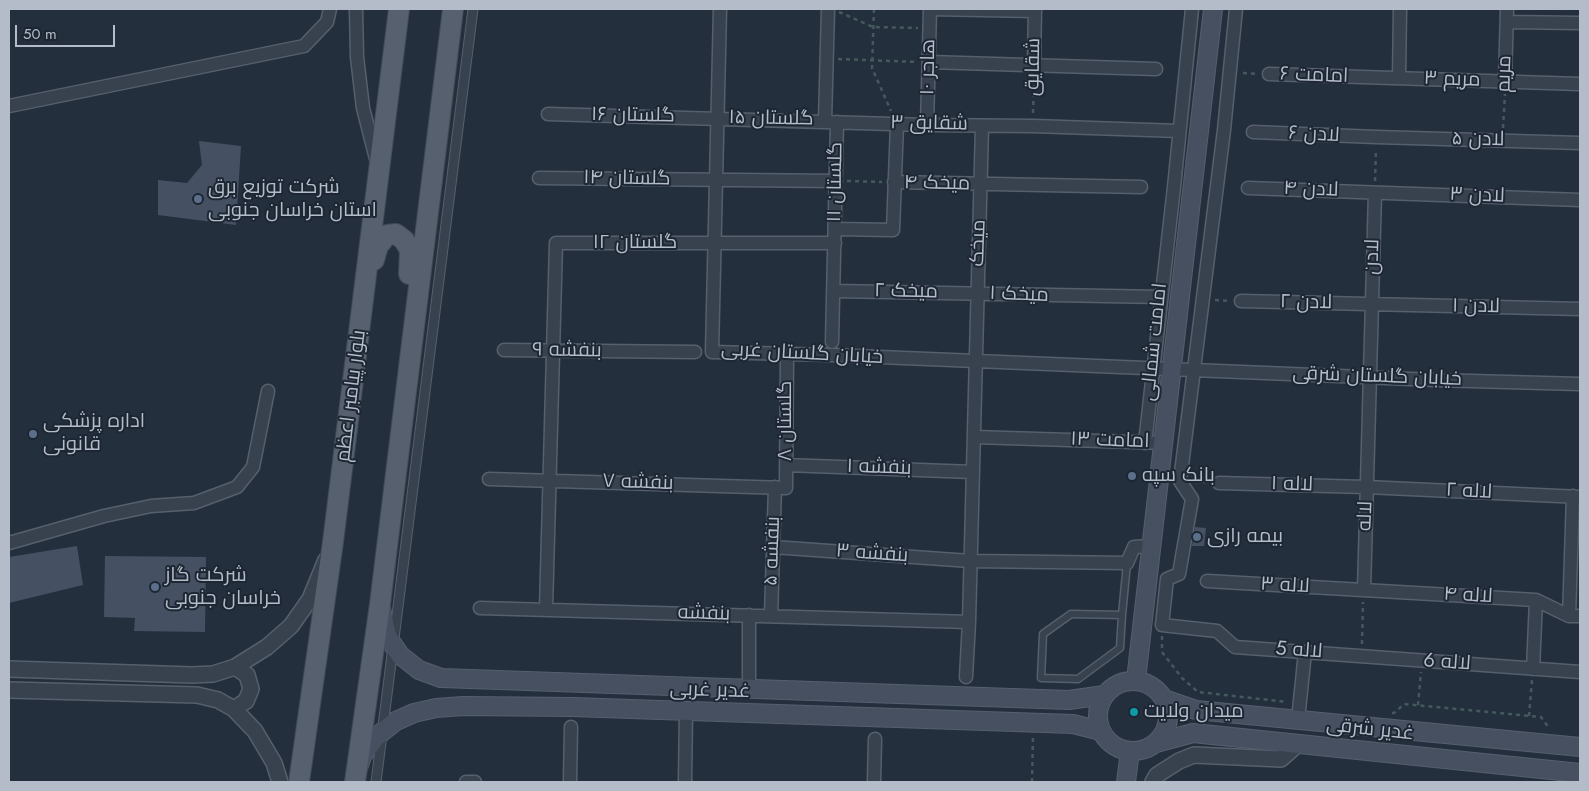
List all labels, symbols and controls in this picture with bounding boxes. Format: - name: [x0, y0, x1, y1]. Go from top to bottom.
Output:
- scale bar: [18, 15, 118, 47]
- text: 50 m: [23, 23, 57, 45]
- street label: شقایق: [1021, 38, 1047, 96]
- street label: هاجر ۱۰: [917, 39, 941, 95]
- street label: مریم: [1492, 55, 1518, 93]
- street label: امامت ۶: [1279, 63, 1349, 89]
- street label: مریم ۳: [1423, 67, 1481, 93]
- street label: گلستان ۱۶: [591, 103, 675, 129]
- street label: گلستان ۱۵: [728, 106, 814, 132]
- street label: شقایق ۳: [890, 111, 968, 137]
- street label: لادن ۶: [1288, 122, 1340, 148]
- street label: لادن ۵: [1451, 128, 1505, 152]
- street label: گلستان ۱۱: [823, 142, 849, 222]
- street label: گلستان ۱۴: [583, 166, 671, 192]
- street label: میخک ۴: [904, 171, 970, 197]
- place label: شرکت توزیع برق استان خراسان جنوبی: [208, 176, 377, 223]
- street label: لادن ۴: [1283, 177, 1339, 203]
- street label: لادن ۳: [1449, 183, 1505, 209]
- marker: شرکت توزیع برق استان خراسان جنوبی: [192, 193, 204, 205]
- street label: میخک: [966, 219, 992, 267]
- street label: گلستان ۱۲: [593, 231, 677, 255]
- street label: لادن: [1360, 239, 1386, 275]
- street label: میخک ۲: [874, 279, 938, 305]
- street label: میخک ۱: [989, 282, 1049, 308]
- street label: امامت شمالی: [1137, 282, 1173, 402]
- street label: لادن ۲: [1280, 291, 1332, 315]
- street label: لادن ۱: [1452, 295, 1500, 319]
- street label: بلوار پیامبر اعظم: [332, 329, 372, 463]
- street label: بنفشه ۹: [532, 338, 602, 364]
- street label: خیابان گلستان غربی: [720, 338, 884, 370]
- street label: خیابان گلستان شرقی: [1292, 362, 1462, 392]
- street label: گلستان ۸: [774, 381, 798, 461]
- place label: اداره پزشکی قانونی: [43, 410, 145, 457]
- marker: اداره پزشکی قانونی: [27, 428, 39, 440]
- street label: امامت ۱۳: [1070, 428, 1150, 454]
- street label: بنفشه ۱: [846, 455, 912, 481]
- place label: بانک سپه: [1142, 464, 1215, 488]
- street label: بنفشه ۷: [602, 470, 674, 496]
- marker: بانک سپه: [1126, 470, 1138, 482]
- street label: لاله ۱: [1271, 472, 1313, 498]
- street label: لاله ۲: [1445, 479, 1493, 505]
- street label: لاله: [1353, 501, 1379, 531]
- street label: بنفشه ۵: [760, 516, 786, 586]
- place label: بیمه رازی: [1207, 525, 1283, 549]
- marker: بیمه رازی: [1191, 531, 1203, 543]
- street label: بنفشه ۳: [835, 540, 909, 568]
- place label: شرکت گاز خراسان جنوبی: [165, 564, 281, 611]
- street label: لاله ۳: [1260, 573, 1310, 599]
- marker: شرکت گاز خراسان جنوبی: [149, 581, 161, 593]
- street label: لاله ۴: [1443, 583, 1493, 609]
- street label: بنفشه: [677, 601, 731, 627]
- street label: لاله 5: [1275, 637, 1323, 665]
- street label: لاله 6: [1422, 649, 1472, 677]
- street label: غدیر غربی: [669, 678, 751, 704]
- place label: میدان ولایت: [1144, 700, 1244, 724]
- marker: میدان ولایت: [1128, 706, 1140, 718]
- street label: غدیر شرقی: [1325, 713, 1415, 747]

